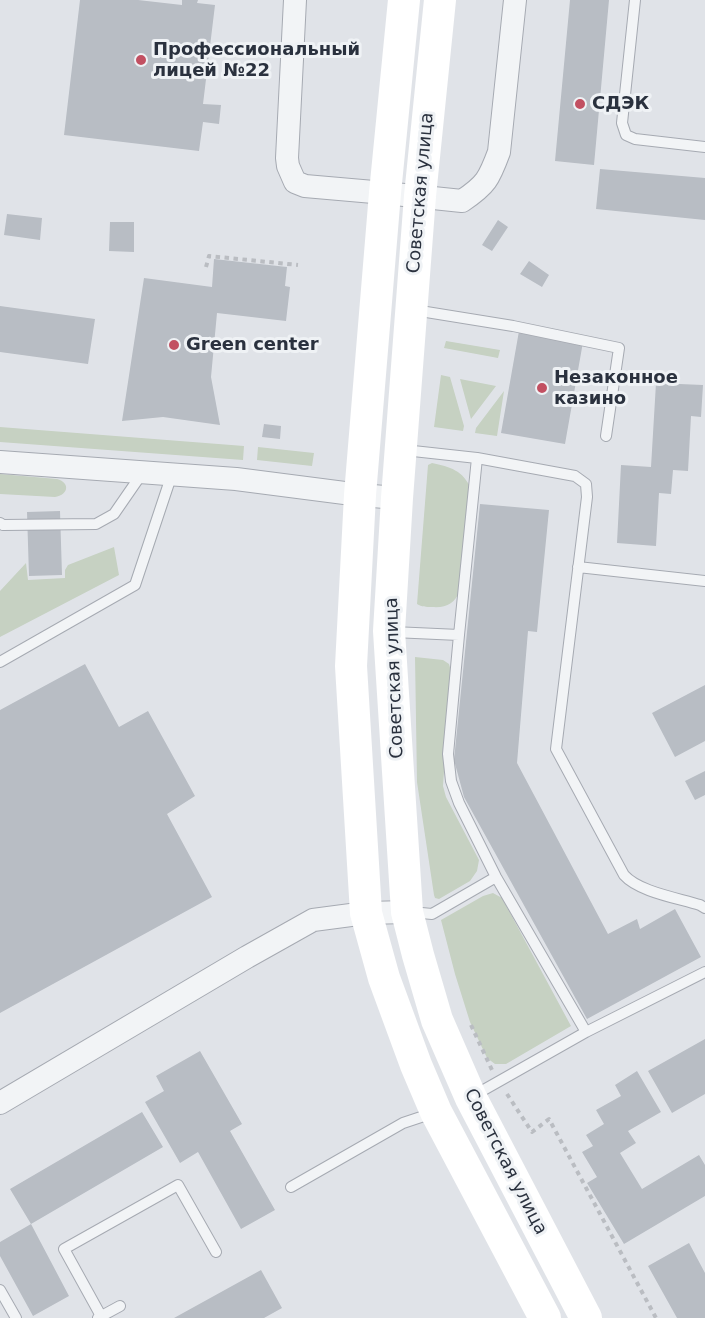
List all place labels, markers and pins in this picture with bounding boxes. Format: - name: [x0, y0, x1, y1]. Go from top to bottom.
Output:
- place label: Профессиональный лицей №22: [153, 39, 360, 82]
- marker: Профессиональный лицей №22: [134, 53, 148, 67]
- place label: СДЭК: [592, 93, 649, 115]
- marker: СДЭК: [573, 97, 587, 111]
- place label: Green center: [186, 334, 319, 356]
- marker: Green center: [167, 338, 181, 352]
- place label: Незаконное казино: [554, 367, 678, 410]
- marker: Незаконное казино: [535, 381, 549, 395]

